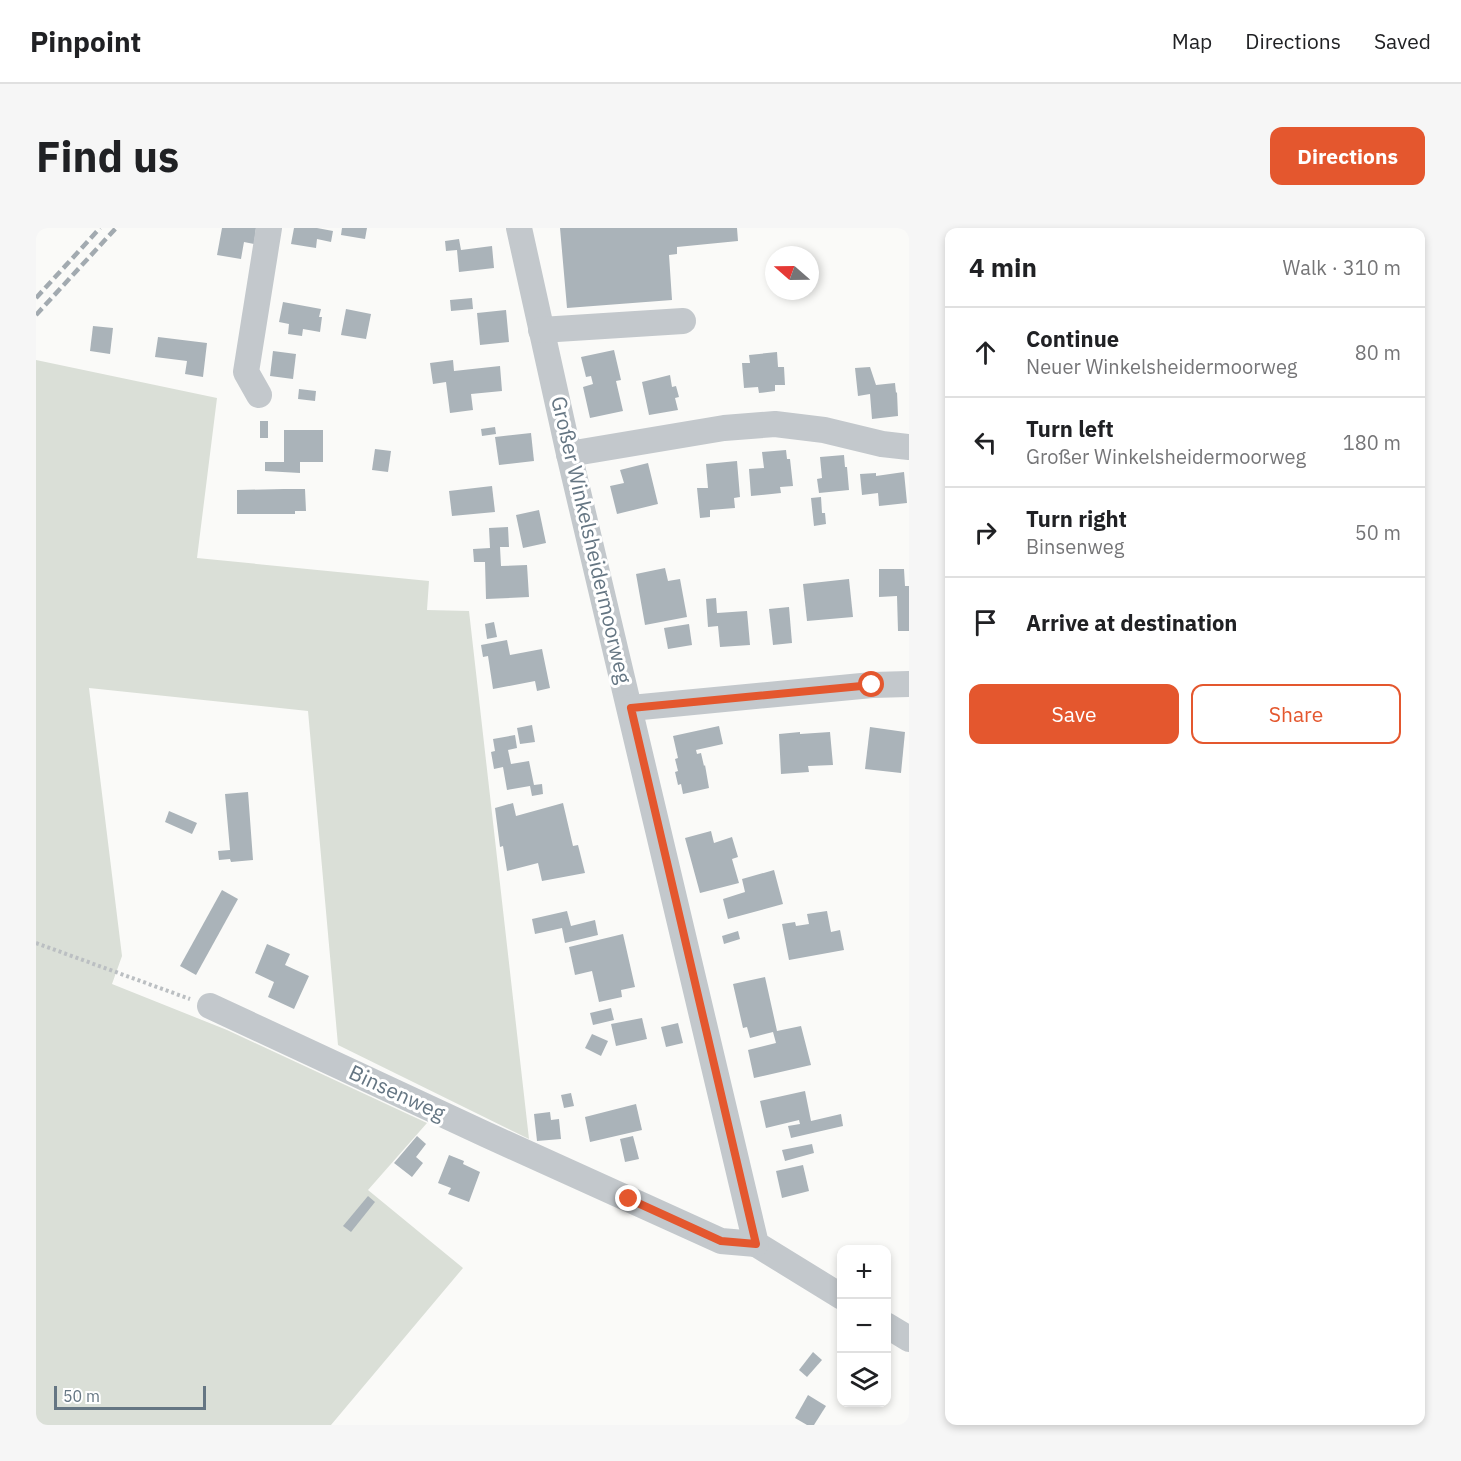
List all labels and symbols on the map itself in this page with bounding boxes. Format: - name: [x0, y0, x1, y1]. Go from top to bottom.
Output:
- north arrow: [765, 246, 819, 300]
- street label: Großer Winkelsheidermoorweg: [545, 393, 639, 686]
- route start: [858, 671, 884, 697]
- street label: Binsenweg: [345, 1058, 450, 1127]
- route end: [615, 1185, 641, 1211]
- scale bar: [54, 1383, 206, 1410]

